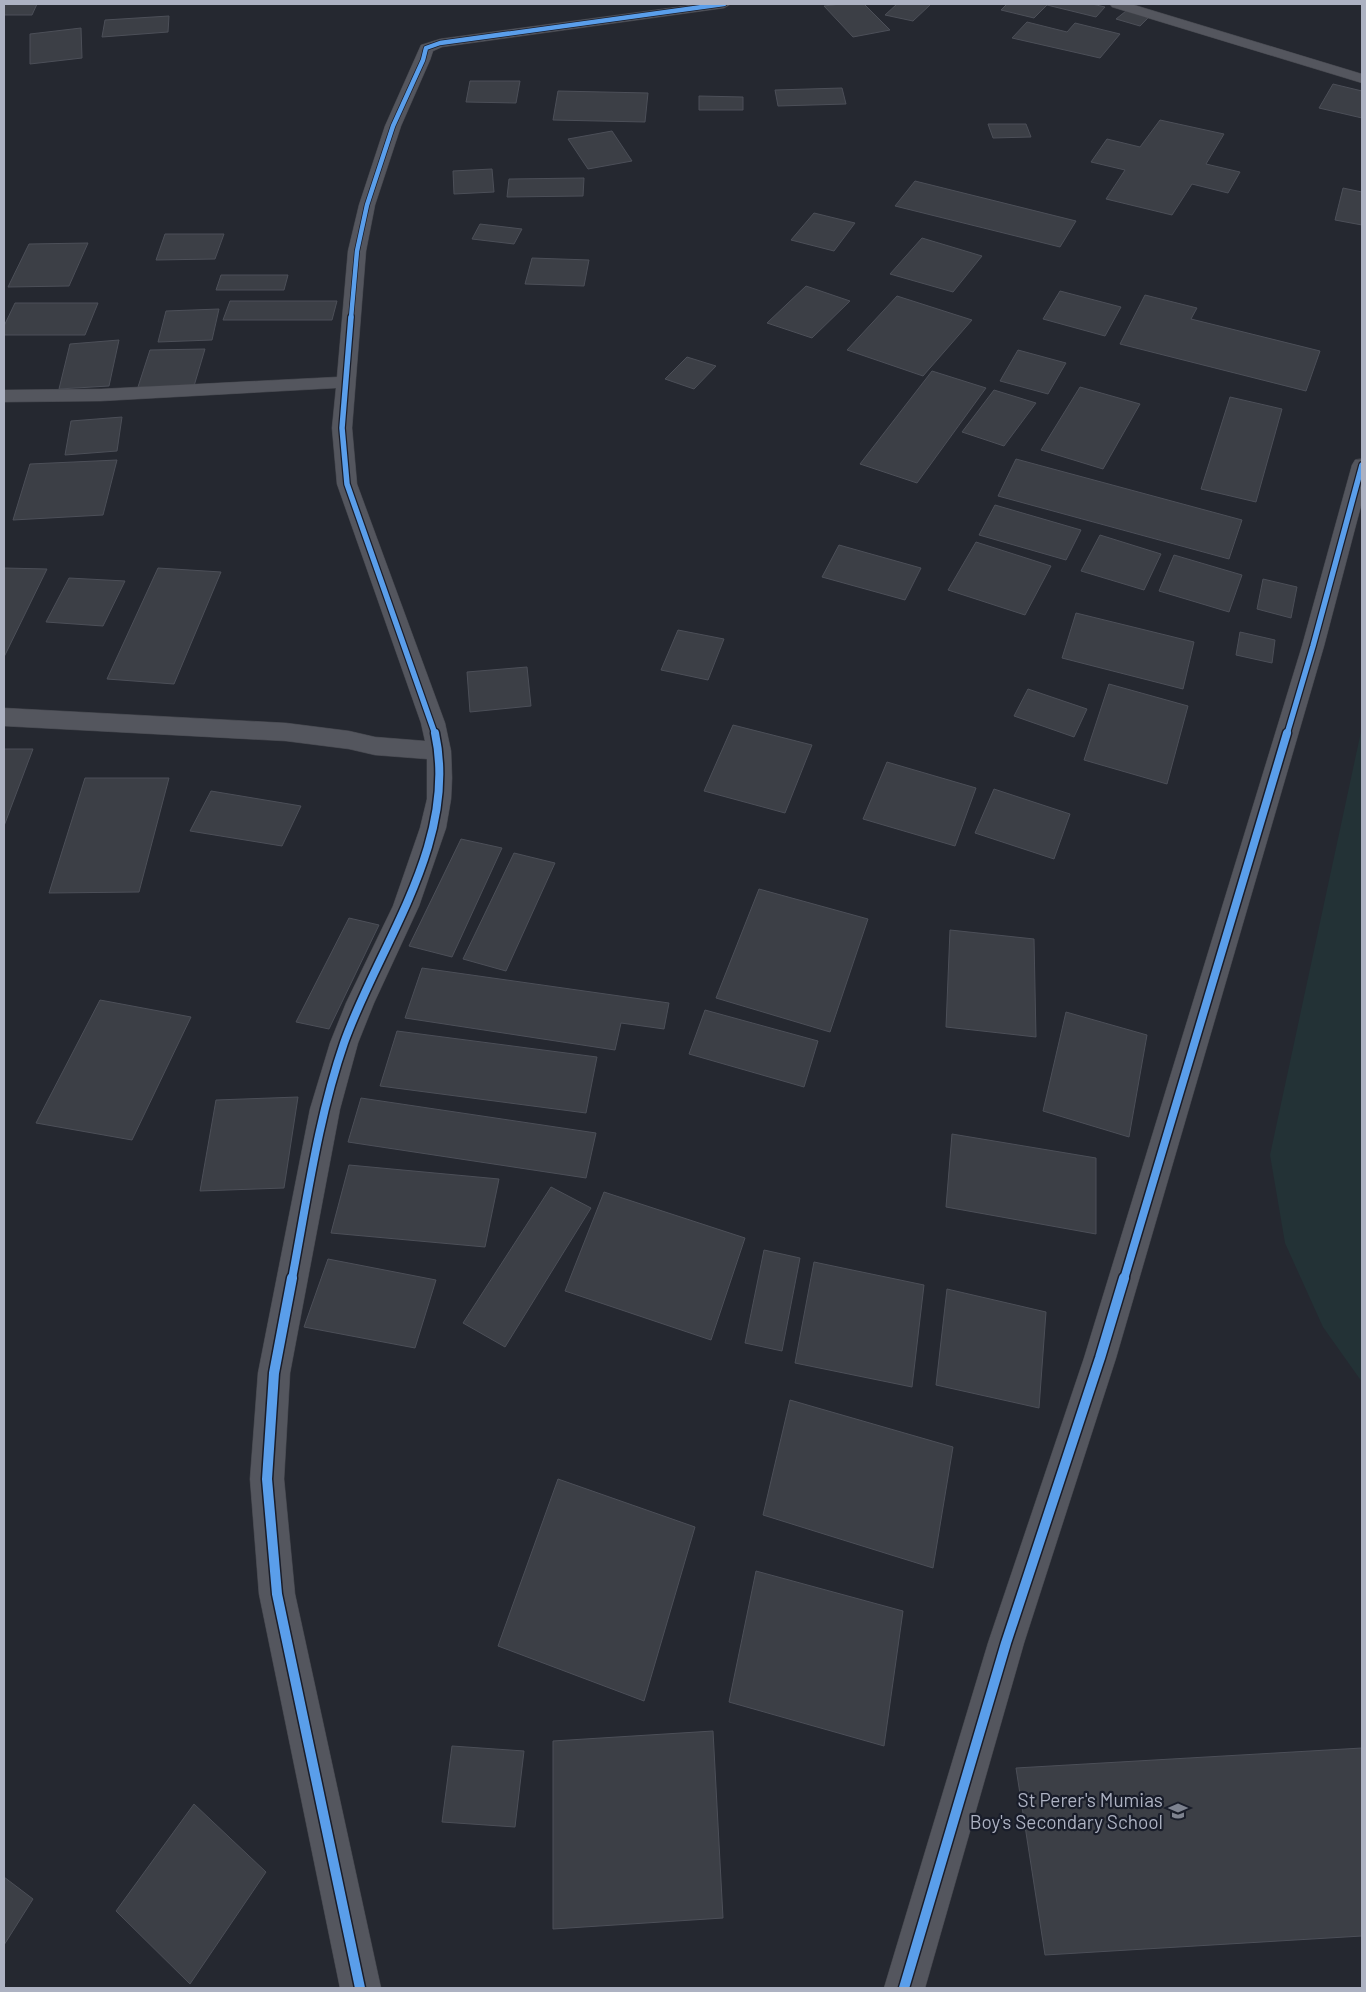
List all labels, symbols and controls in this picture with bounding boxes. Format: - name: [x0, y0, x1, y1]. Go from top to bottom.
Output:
- place label: St Perer's Mumias Boy's Secondary School: [970, 1788, 1163, 1833]
- school or university icon: St Perer's Mumias Boy's Secondary School: [1167, 1800, 1189, 1822]

